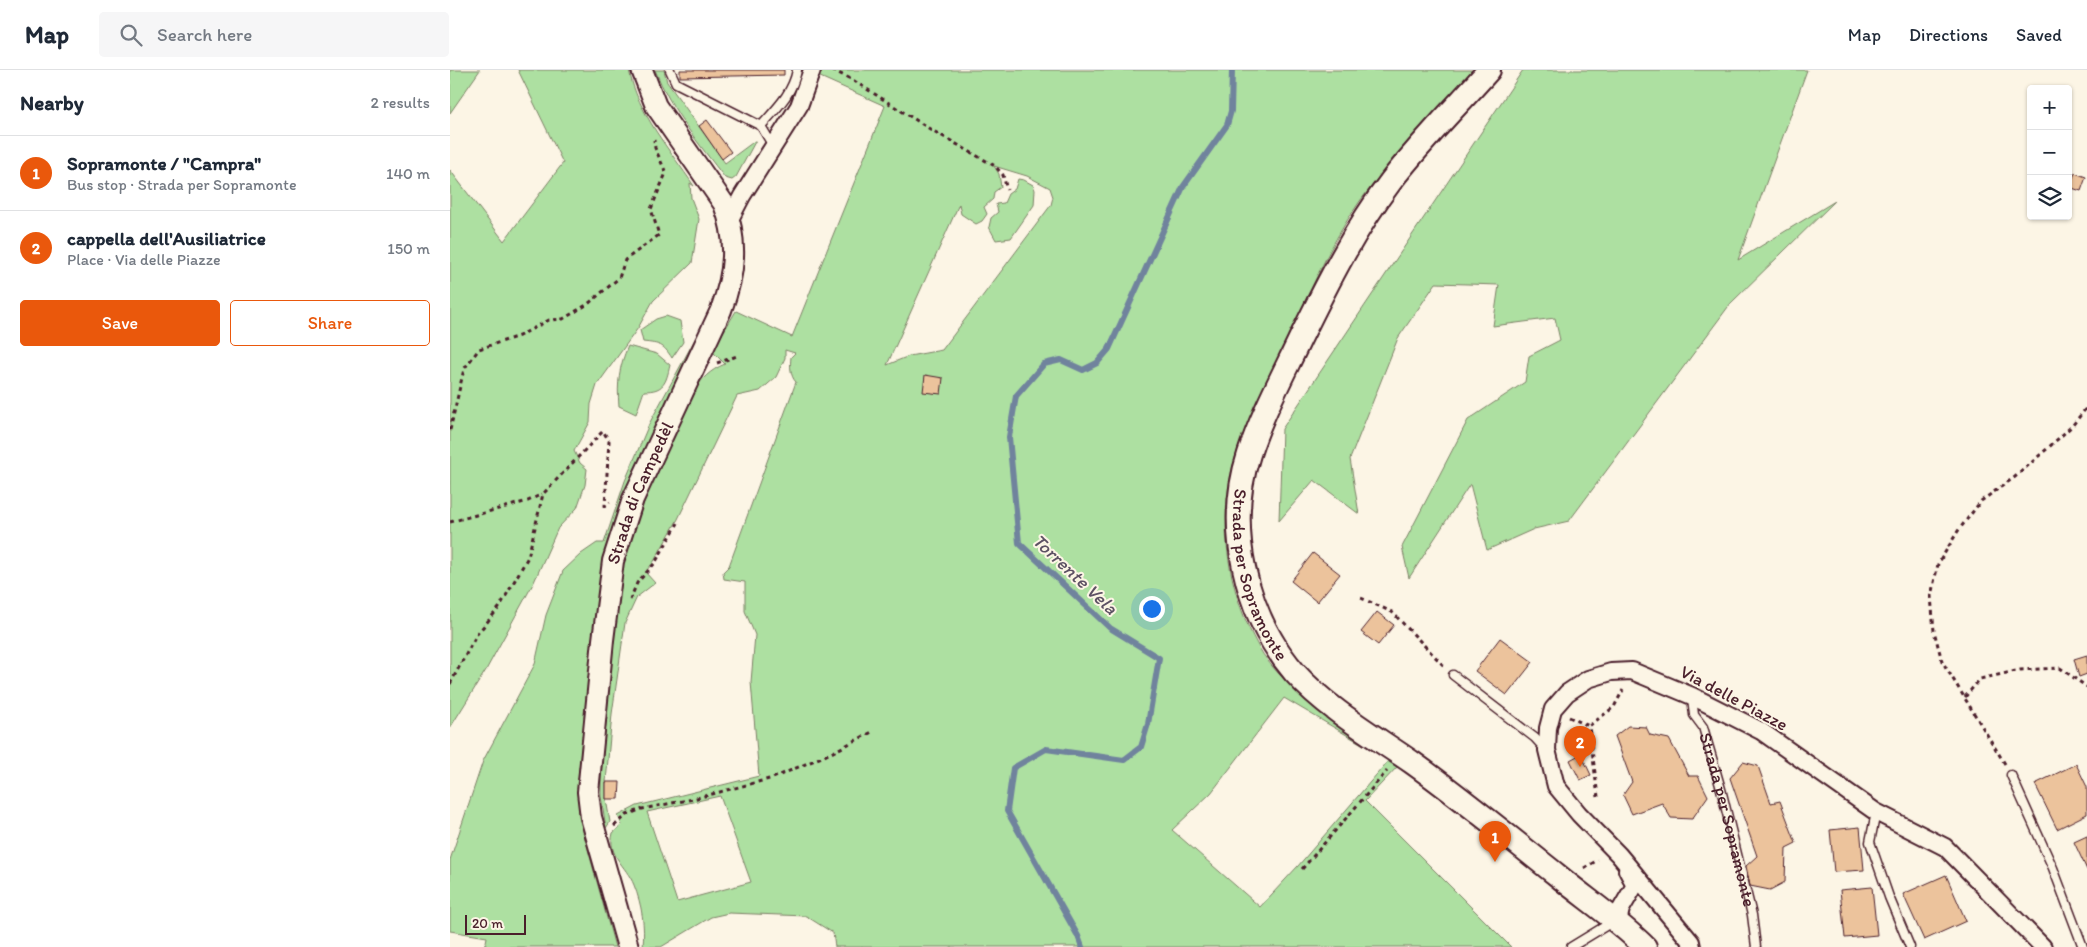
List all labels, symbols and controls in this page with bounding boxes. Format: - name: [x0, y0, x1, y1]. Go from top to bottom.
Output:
- search box: [99, 12, 449, 57]
- text: Map: [25, 20, 69, 49]
- icon: search: [117, 21, 145, 49]
- text: Search here: [157, 23, 252, 46]
- text: Map: [1848, 24, 1881, 46]
- text: Directions: [1909, 24, 1988, 46]
- text: Saved: [2016, 24, 2062, 46]
- map controls: [2027, 85, 2072, 220]
- button: +: [2027, 85, 2072, 130]
- text: Nearby: [20, 90, 84, 115]
- text: 2 results: [370, 93, 430, 112]
- button: −: [2027, 130, 2072, 175]
- text: Sopramonte / "Campra": [67, 152, 261, 175]
- text: 1: [32, 164, 40, 183]
- text: 140 m: [386, 164, 430, 183]
- text: Bus stop · Strada per Sopramonte: [67, 175, 297, 194]
- button: layers: [2027, 175, 2072, 220]
- text: cappella dell'Ausiliatrice: [67, 227, 266, 250]
- text: 2: [32, 239, 40, 258]
- text: 150 m: [387, 239, 430, 258]
- text: Place · Via delle Piazze: [67, 250, 221, 269]
- button: Save: [20, 300, 220, 346]
- button: Share: [230, 300, 430, 346]
- street label: Strada di Campedèl: [602, 418, 678, 567]
- street label: Strada per Sopramonte: [1228, 488, 1293, 665]
- water label: Torrente Vela: [1028, 529, 1123, 620]
- your location: [1139, 596, 1165, 622]
- street label: Via delle Piazze: [1676, 660, 1792, 736]
- pin: 2: [1564, 726, 1596, 767]
- street label: Strada per Sopramonte: [1694, 730, 1761, 909]
- pin: 1: [1479, 821, 1511, 862]
- scale bar: [465, 912, 526, 935]
- text: 20 m: [472, 915, 503, 932]

